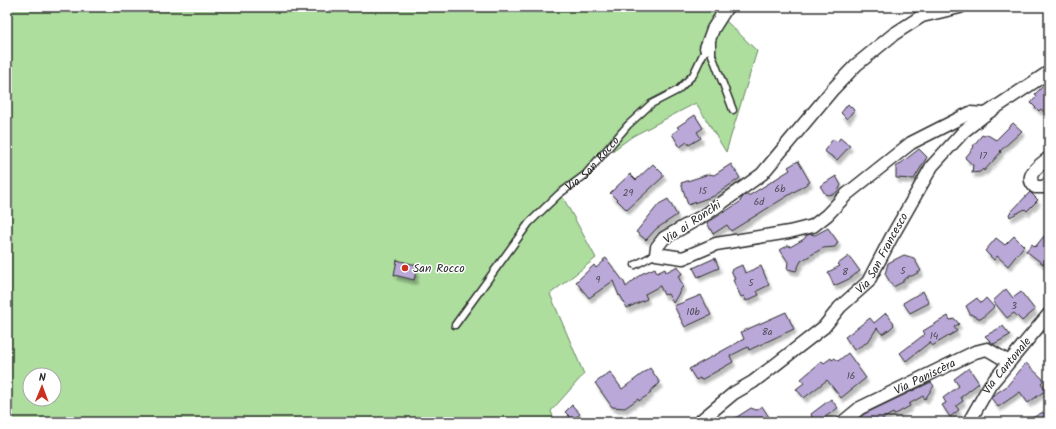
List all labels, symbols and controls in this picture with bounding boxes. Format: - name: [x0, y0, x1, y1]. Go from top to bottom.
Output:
- street label: Via San Rocco: [561, 132, 624, 196]
- house number: 17: [979, 148, 987, 164]
- house number: 6b: [775, 181, 786, 197]
- house number: 15: [699, 183, 708, 199]
- house number: 29: [623, 185, 633, 201]
- house number: 6d: [754, 194, 765, 210]
- street label: Via ai Ronchi: [659, 195, 726, 249]
- street label: Via San Francesco: [851, 209, 914, 299]
- place label: San Rocco: [413, 259, 465, 278]
- marker: San Rocco: [400, 263, 410, 273]
- house number: 5: [900, 263, 906, 279]
- house number: 8: [842, 264, 849, 280]
- house number: 9: [596, 272, 601, 288]
- house number: 5: [748, 275, 754, 291]
- house number: 3: [1011, 298, 1017, 314]
- house number: 10b: [686, 304, 700, 320]
- house number: 8a: [762, 324, 773, 340]
- house number: 14: [930, 328, 939, 344]
- street label: Via Cantonale: [978, 333, 1037, 398]
- street label: Via Paniscèra: [891, 354, 959, 400]
- north arrow: [22, 367, 62, 407]
- house number: 16: [847, 368, 855, 384]
- text: N: [39, 369, 46, 387]

